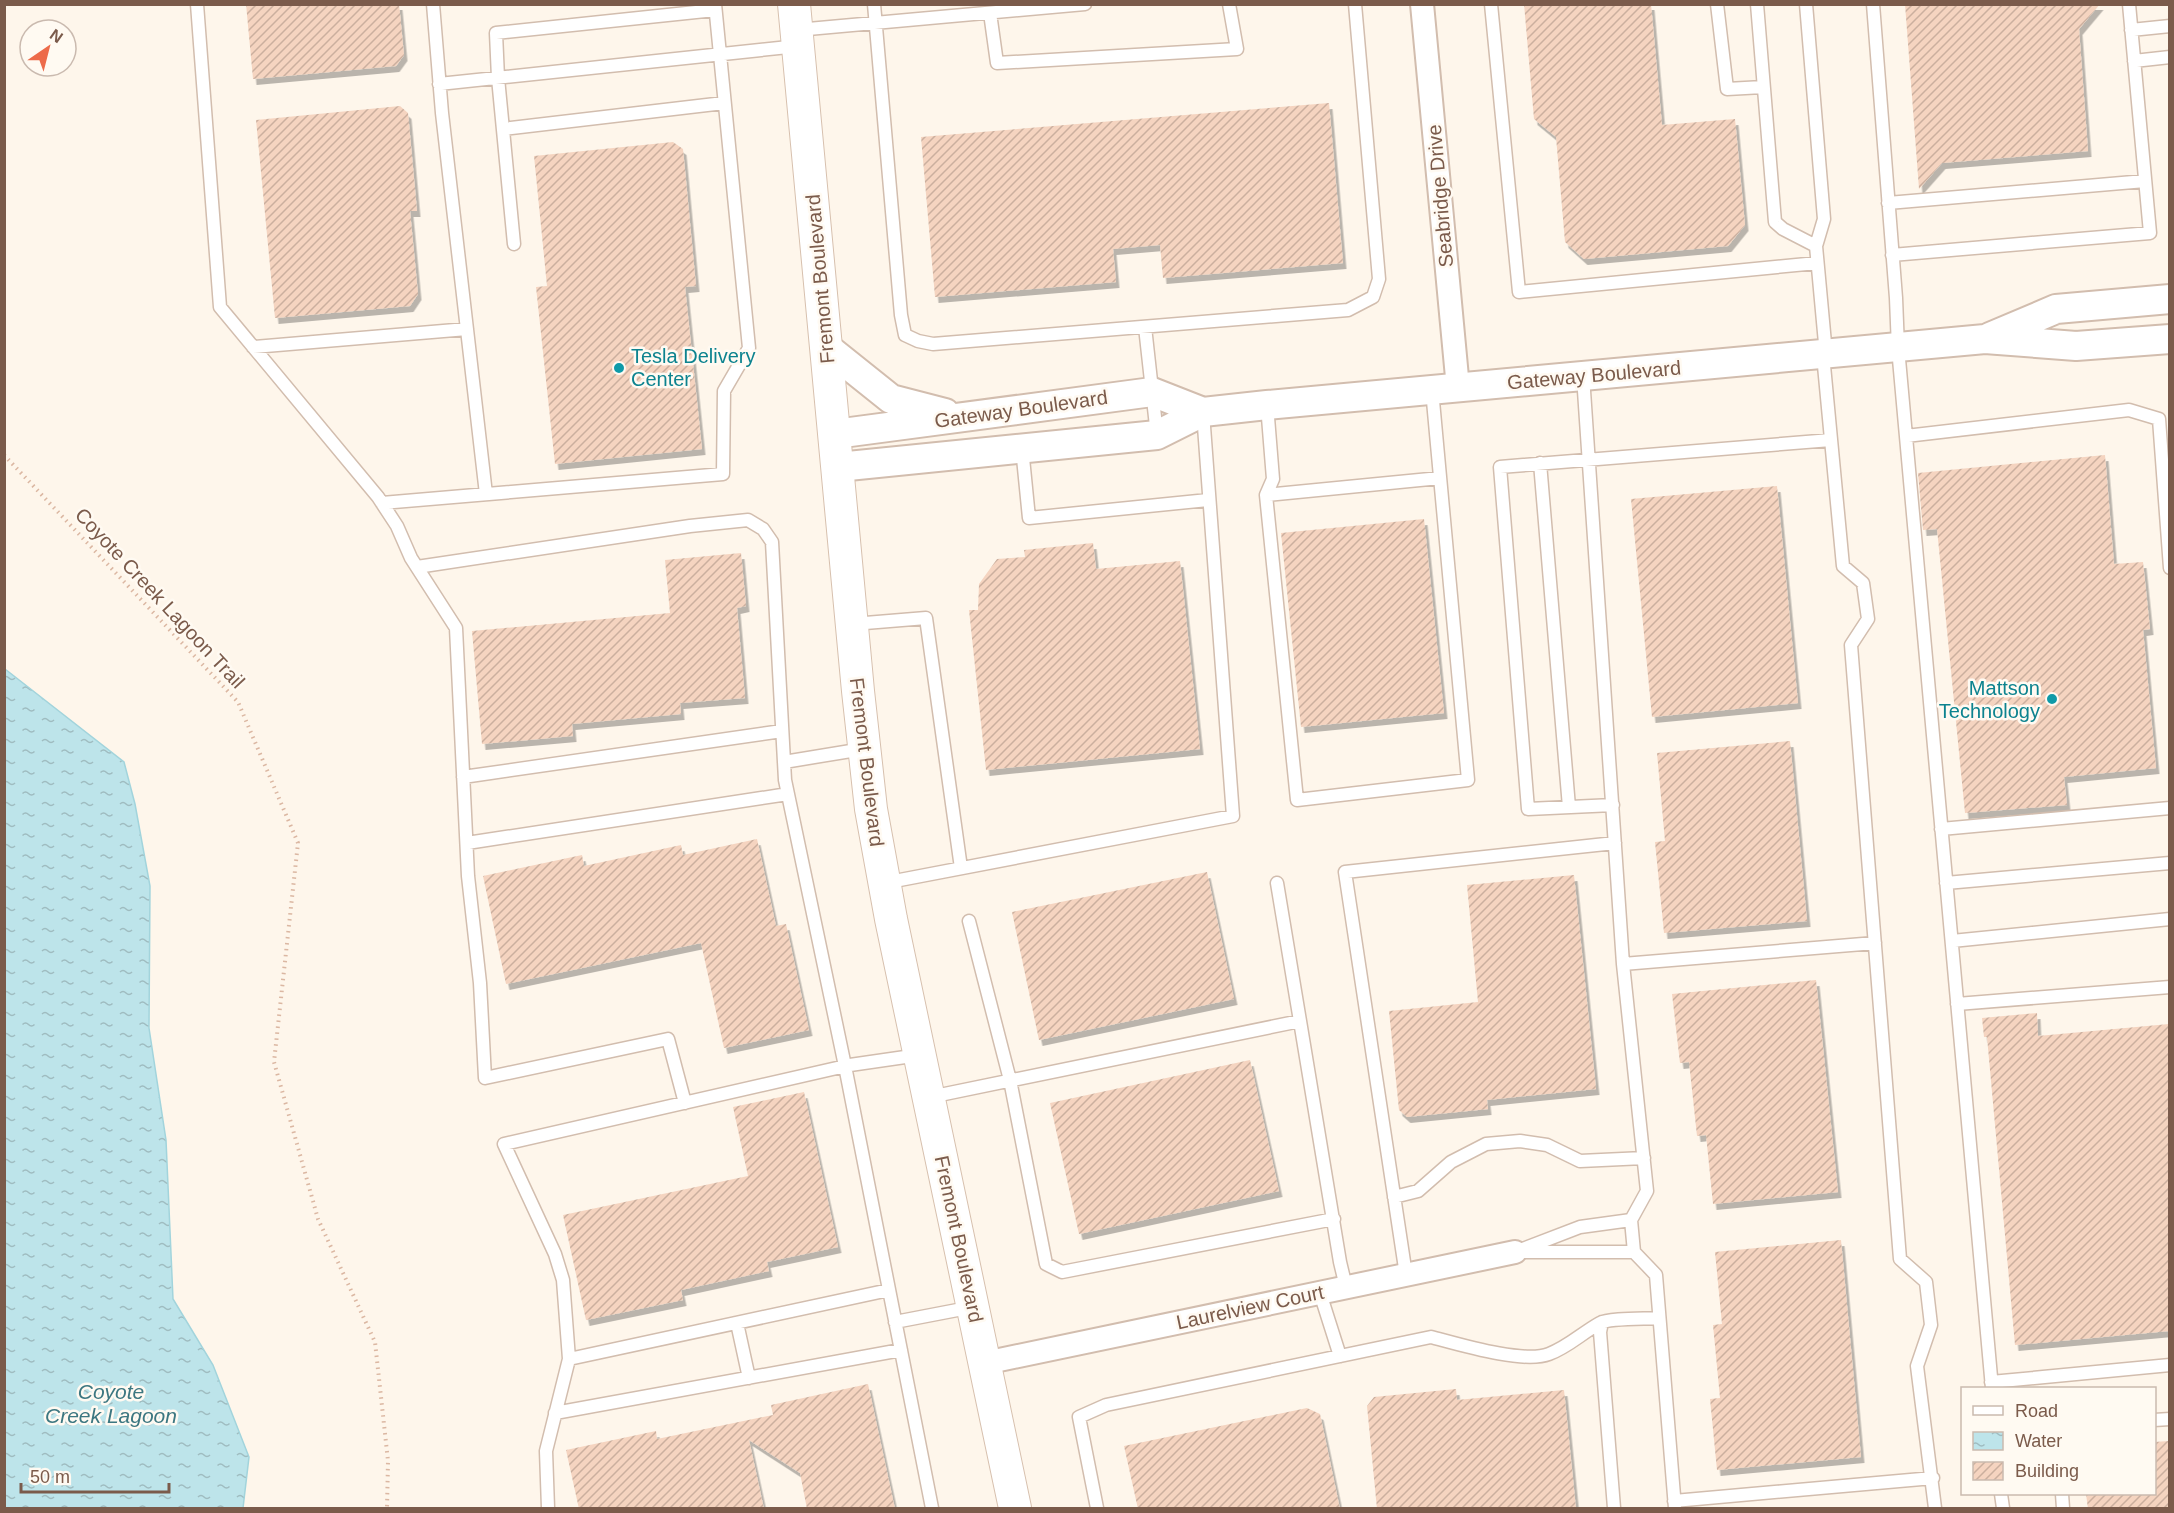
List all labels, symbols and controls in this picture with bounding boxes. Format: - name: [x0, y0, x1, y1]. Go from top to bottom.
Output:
- north arrow: [18, 18, 78, 78]
- text: N: [47, 26, 66, 46]
- street label: Seabridge Drive: [1423, 124, 1457, 268]
- street label: Fremont Boulevard: [802, 193, 838, 365]
- place label: Tesla Delivery Center: [631, 345, 755, 390]
- street label: Gateway Boulevard: [1506, 356, 1682, 394]
- marker: Tesla Delivery Center: [612, 361, 626, 375]
- street label: Gateway Boulevard: [933, 386, 1109, 432]
- street label: Coyote Creek Lagoon Trail: [71, 503, 249, 693]
- street label: Fremont Boulevard: [846, 676, 888, 848]
- place label: Mattson Technology: [1939, 677, 2040, 722]
- marker: Mattson Technology: [2045, 692, 2059, 706]
- street label: Fremont Boulevard: [931, 1154, 987, 1324]
- street label: Laurelview Court: [1174, 1281, 1326, 1333]
- water label: Coyote Creek Lagoon: [45, 1380, 177, 1427]
- legend: [1961, 1387, 2156, 1495]
- text: Road: [2015, 1401, 2058, 1421]
- text: Water: [2015, 1431, 2062, 1451]
- scale bar: [21, 1456, 170, 1494]
- text: Building: [2015, 1461, 2079, 1481]
- text: 50 m: [30, 1467, 70, 1487]

